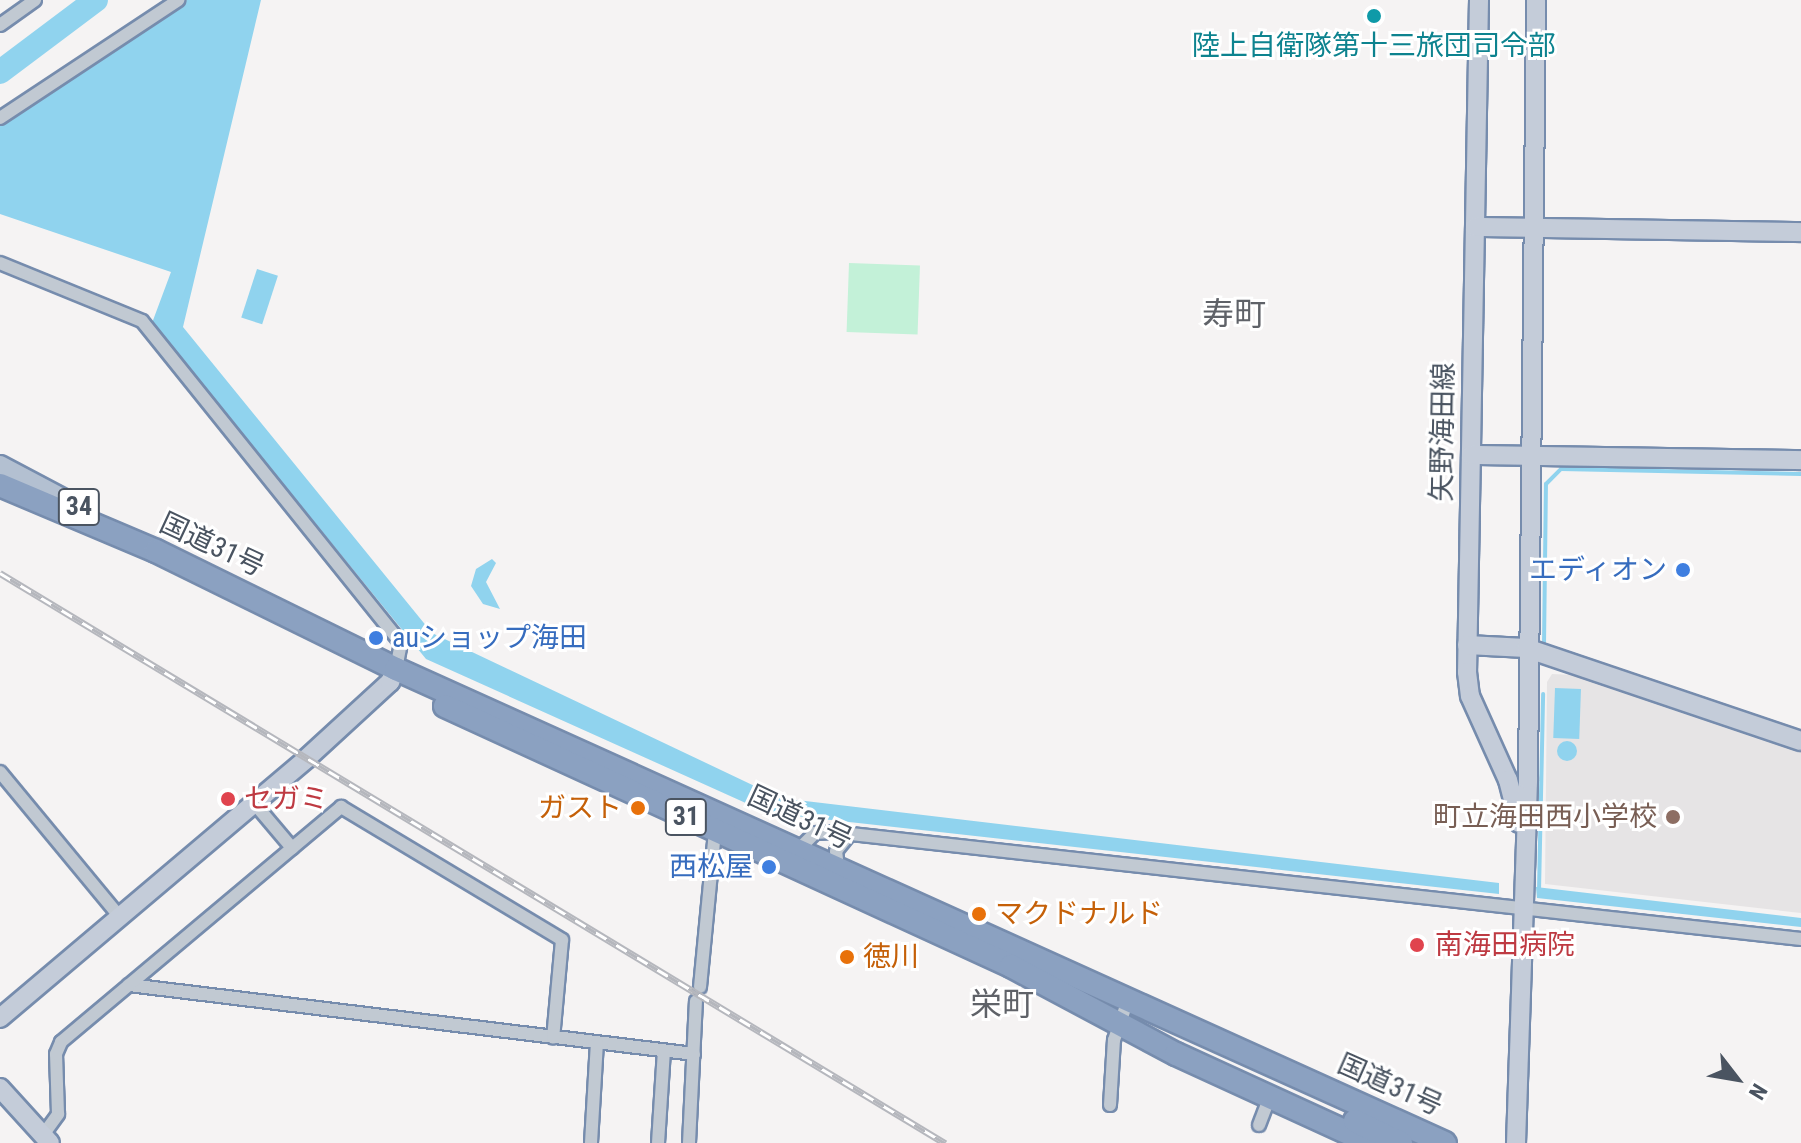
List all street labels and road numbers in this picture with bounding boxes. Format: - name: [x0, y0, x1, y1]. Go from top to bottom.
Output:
- street label: 矢野海田線: [1425, 362, 1461, 502]
- road number: 34: [57, 485, 101, 529]
- street label: 国道31号: [154, 506, 270, 584]
- street label: 国道31号: [742, 779, 858, 857]
- road number: 31: [664, 795, 708, 839]
- street label: 国道31号: [1332, 1047, 1448, 1123]

